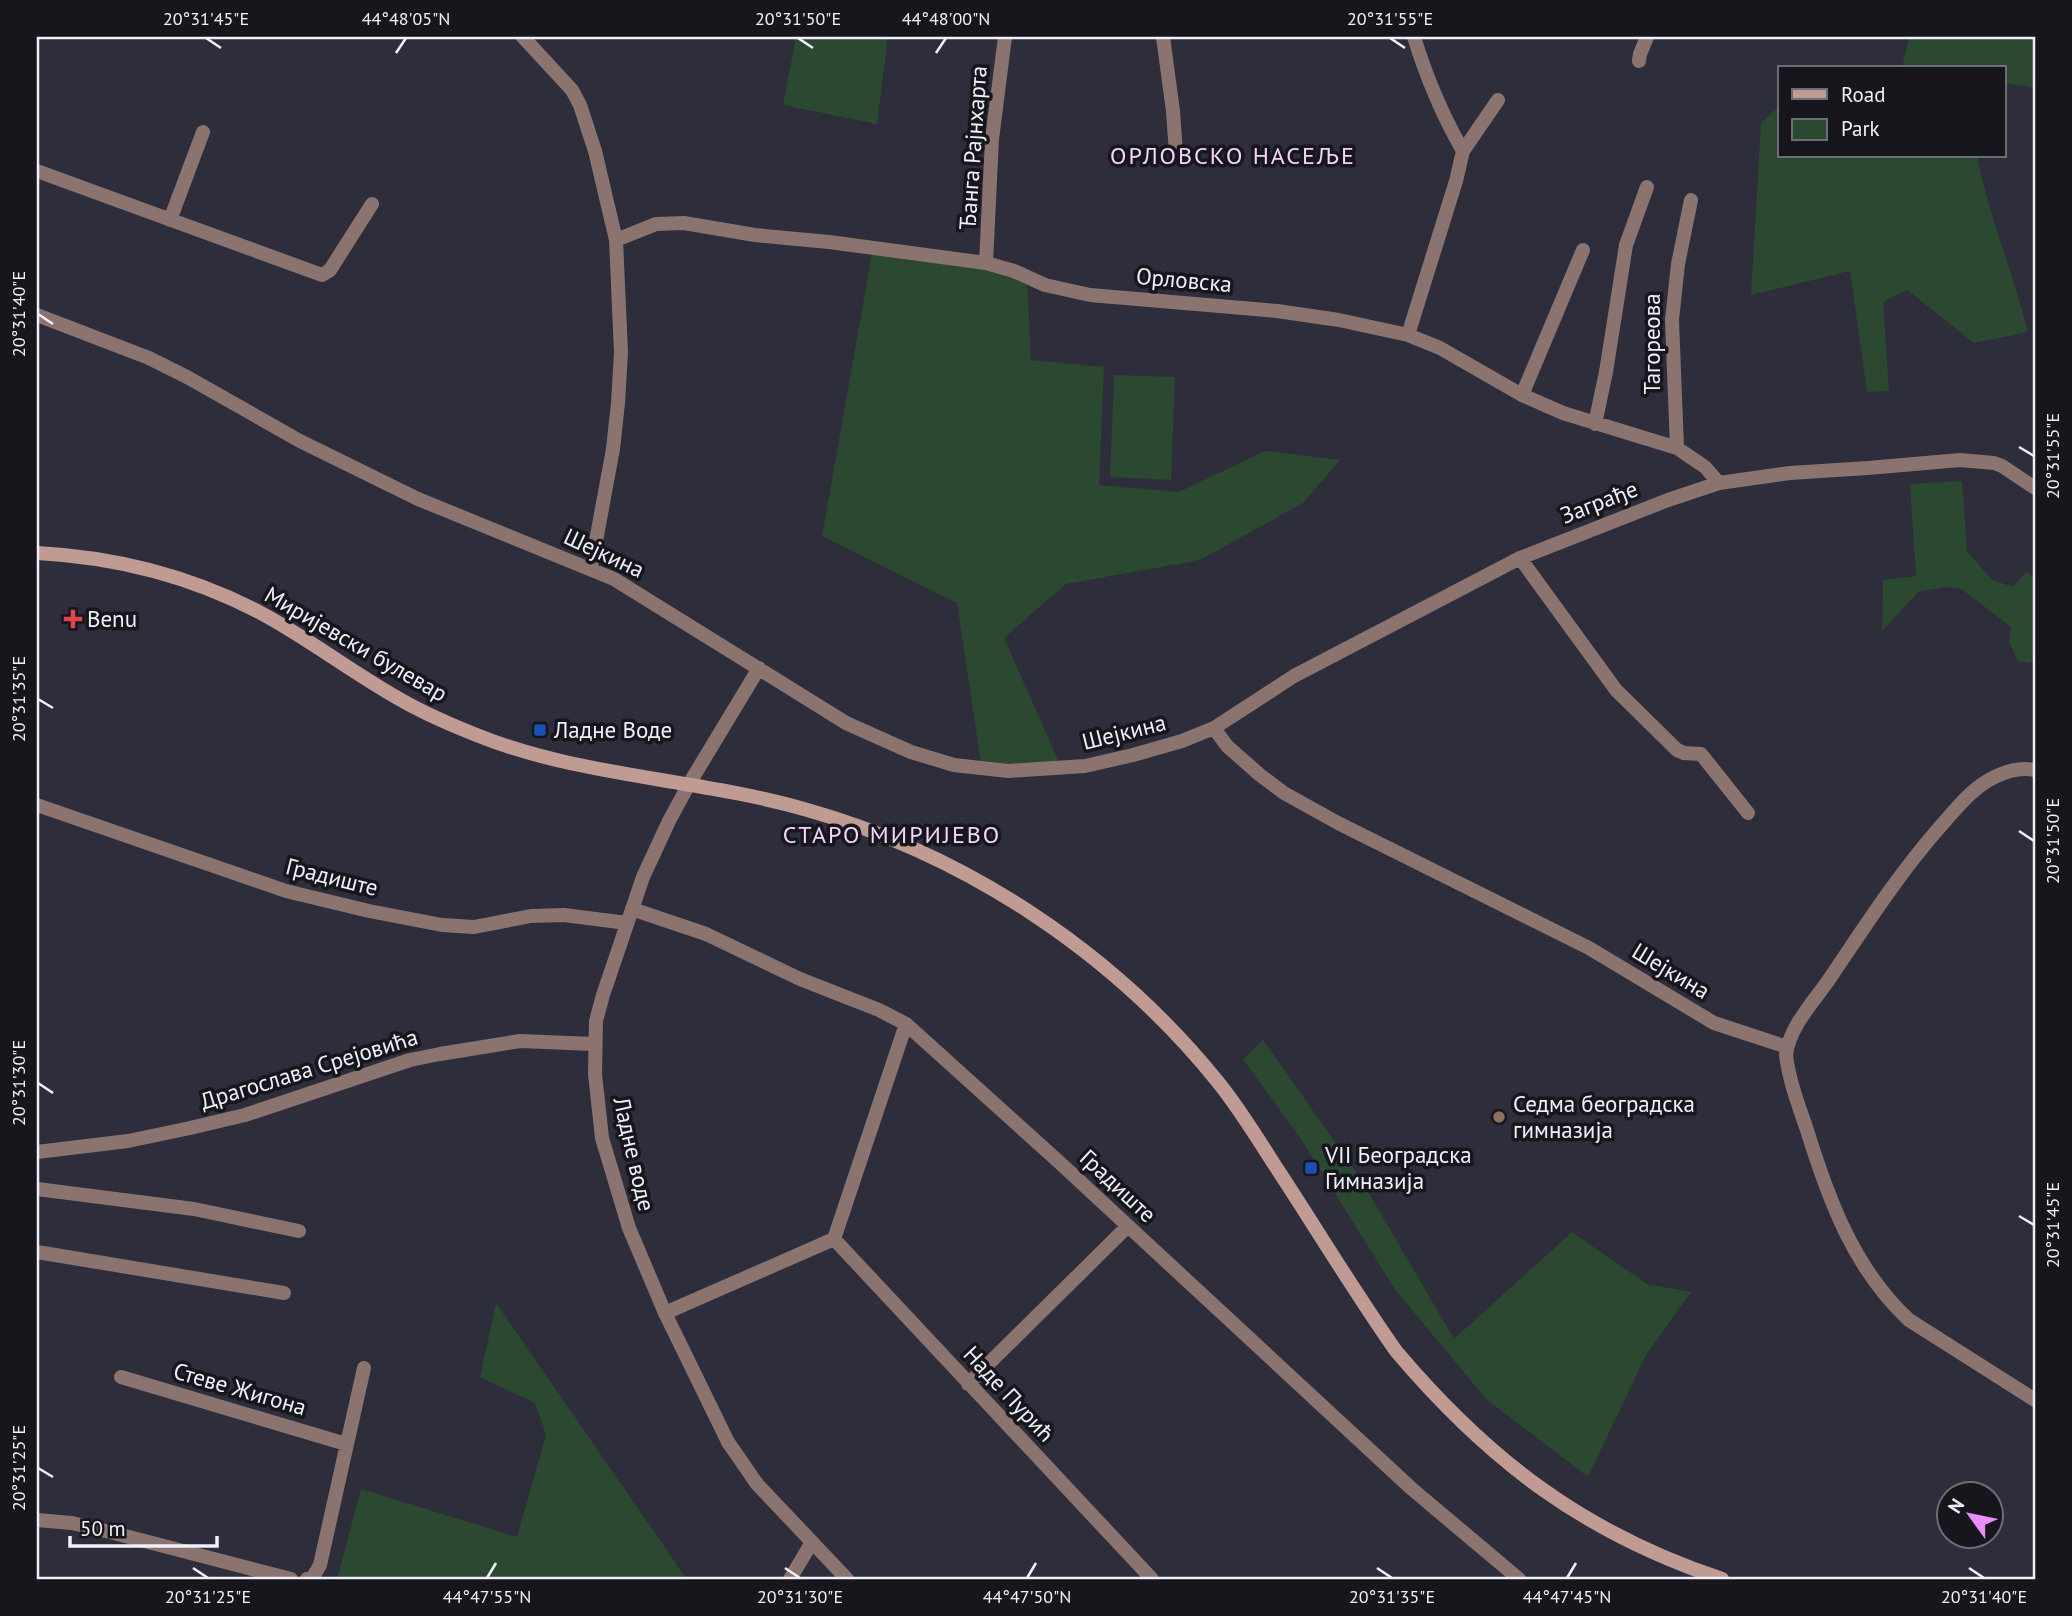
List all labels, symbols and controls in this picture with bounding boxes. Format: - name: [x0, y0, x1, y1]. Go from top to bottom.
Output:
- text: 20°31'45"E: [163, 7, 249, 30]
- text: 44°48'05"N: [362, 7, 450, 30]
- text: 20°31'50"E: [755, 7, 841, 30]
- text: 44°48'00"N: [902, 7, 990, 30]
- text: 20°31'55"E: [1347, 7, 1433, 30]
- street label: Ђанга Рајнхарта: [952, 65, 993, 231]
- legend: [1778, 66, 2006, 158]
- text: Road: [1841, 81, 1885, 108]
- text: Park: [1841, 115, 1880, 142]
- district label: ОРЛОВСКО НАСЕЉЕ: [1110, 140, 1356, 171]
- street label: Орловска: [1135, 261, 1233, 298]
- text: 20°31'40"E: [7, 271, 30, 357]
- street label: Тагореова: [1637, 293, 1666, 395]
- text: 20°31'55"E: [2041, 413, 2064, 499]
- street label: Заграђе: [1556, 474, 1642, 529]
- street label: Шејкина: [559, 521, 649, 584]
- street label: Миријевски булевар: [260, 579, 453, 708]
- place label: Benu: [87, 604, 137, 633]
- marker: Benu: [65, 611, 81, 627]
- text: 20°31'35"E: [7, 656, 30, 742]
- street label: Шејкина: [1079, 707, 1169, 756]
- place label: Ладне Воде: [553, 715, 672, 744]
- marker: Ладне Воде: [532, 722, 548, 738]
- text: 20°31'50"E: [2041, 798, 2064, 884]
- district label: СТАРО МИРИЈЕВО: [783, 819, 1001, 850]
- street label: Градиште: [283, 851, 381, 902]
- street label: Шејкина: [1627, 936, 1715, 1005]
- street label: Драгослава Срејовића: [197, 1022, 421, 1115]
- text: 20°31'30"E: [7, 1040, 30, 1126]
- place label: Седма београдска гимназија: [1513, 1089, 1695, 1144]
- street label: Ладне воде: [607, 1093, 662, 1214]
- marker: Седма београдска гимназија: [1491, 1109, 1507, 1125]
- place label: VII Београдска Гимназија: [1324, 1140, 1472, 1195]
- street label: Градиште: [1074, 1143, 1163, 1228]
- marker: VII Београдска Гимназија: [1303, 1160, 1319, 1176]
- text: 20°31'45"E: [2041, 1182, 2064, 1268]
- street label: Наде Пурић: [958, 1340, 1061, 1448]
- street label: Стеве Жигона: [170, 1356, 310, 1421]
- text: 20°31'25"E: [7, 1425, 30, 1511]
- north arrow: [1936, 1480, 2006, 1550]
- text: N: [1942, 1494, 1969, 1518]
- scale bar: [70, 1504, 217, 1548]
- text: 50 m: [80, 1515, 126, 1542]
- text: 20°31'25"E: [165, 1585, 251, 1608]
- text: 44°47'55"N: [443, 1585, 531, 1608]
- text: 20°31'30"E: [757, 1585, 843, 1608]
- text: 44°47'50"N: [983, 1585, 1071, 1608]
- text: 20°31'35"E: [1349, 1585, 1435, 1608]
- text: 44°47'45"N: [1523, 1585, 1611, 1608]
- text: 20°31'40"E: [1941, 1585, 2027, 1608]

